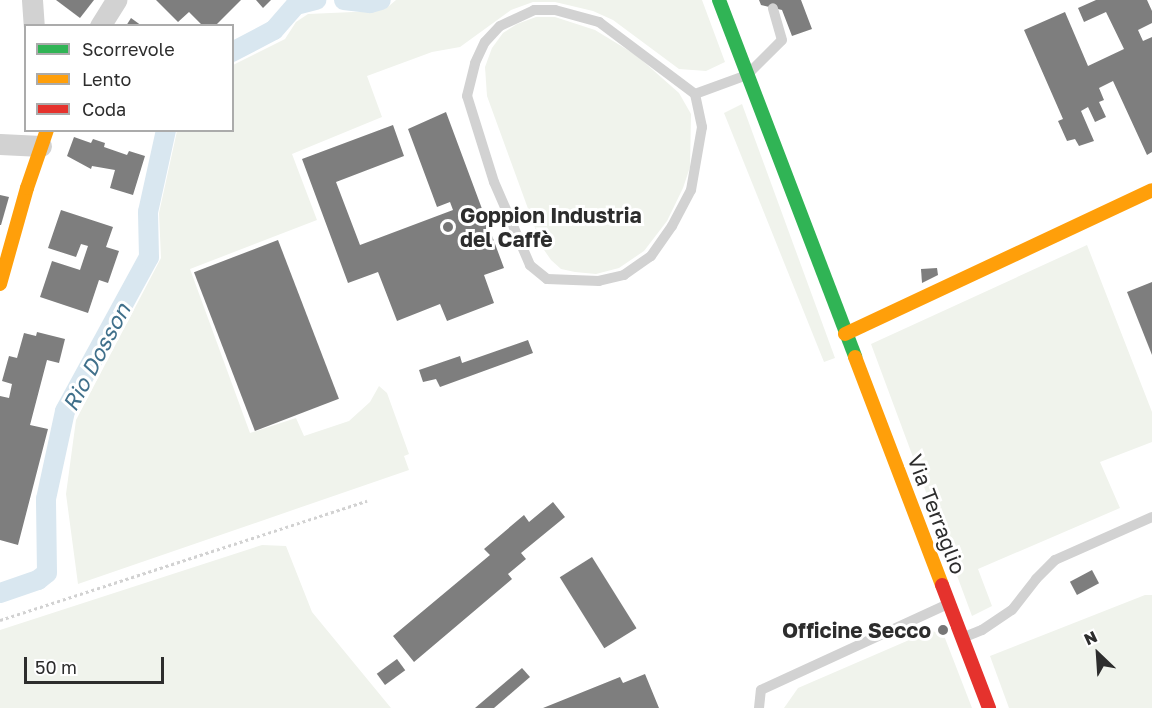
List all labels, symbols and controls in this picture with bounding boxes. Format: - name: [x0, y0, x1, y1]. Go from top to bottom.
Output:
- legend: [24, 24, 234, 132]
- text: Scorrevole: [82, 38, 175, 60]
- text: Lento: [82, 68, 131, 90]
- text: Coda: [82, 98, 126, 120]
- place label: Goppion Industria del Caffè: [460, 202, 642, 252]
- marker: Goppion Industria del Caffè: [441, 220, 455, 234]
- water label: Rio Dosson: [57, 299, 135, 415]
- street label: Via Terraglio: [903, 451, 971, 577]
- place label: Officine Secco: [782, 617, 931, 643]
- marker: Officine Secco: [936, 623, 950, 637]
- north arrow: [1068, 624, 1128, 684]
- text: N: [1081, 626, 1100, 649]
- scale bar: [27, 645, 166, 683]
- text: 50 m: [35, 656, 77, 678]

